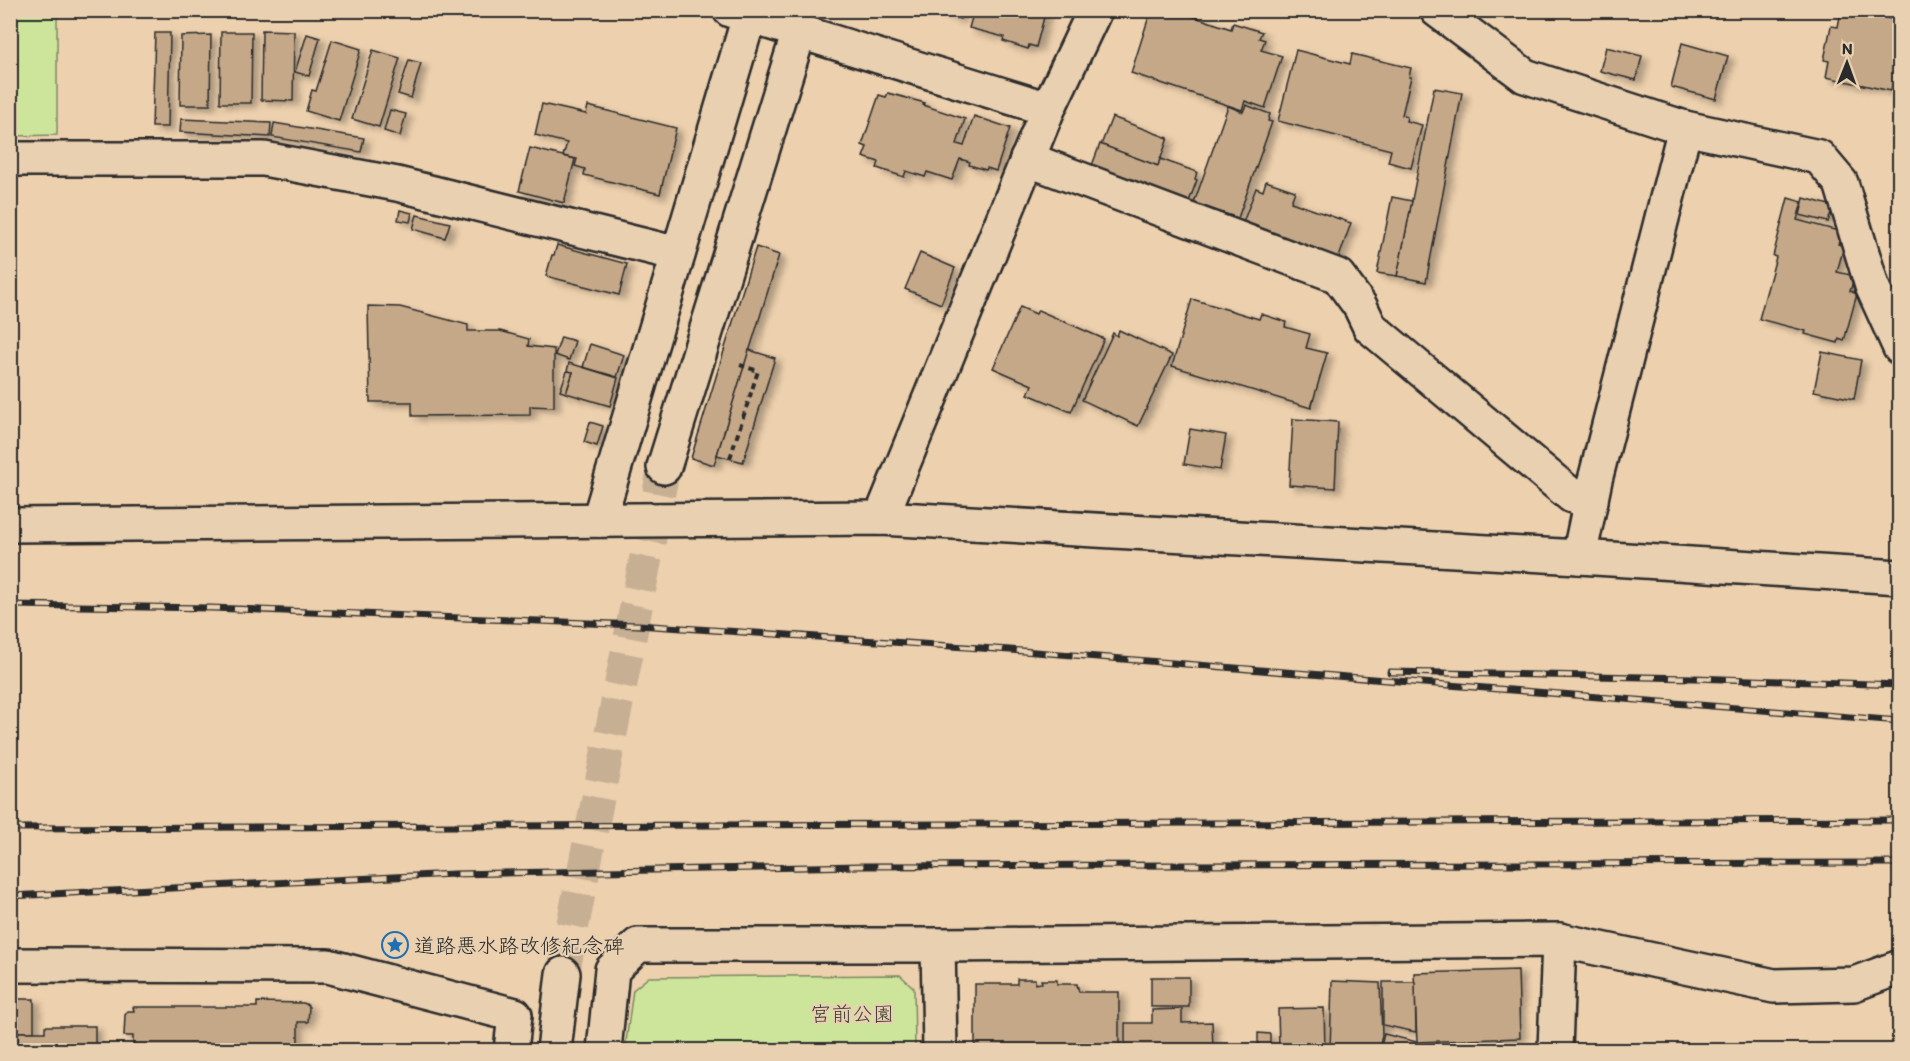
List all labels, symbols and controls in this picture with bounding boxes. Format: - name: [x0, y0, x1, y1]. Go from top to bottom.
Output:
- north arrow: [1817, 33, 1877, 93]
- text: N: [1842, 39, 1853, 58]
- place icon: 道路悪水路改修紀念碑: [380, 930, 410, 960]
- place label: 道路悪水路改修紀念碑: [414, 933, 624, 958]
- park label: 宮前公園: [810, 1001, 894, 1026]

